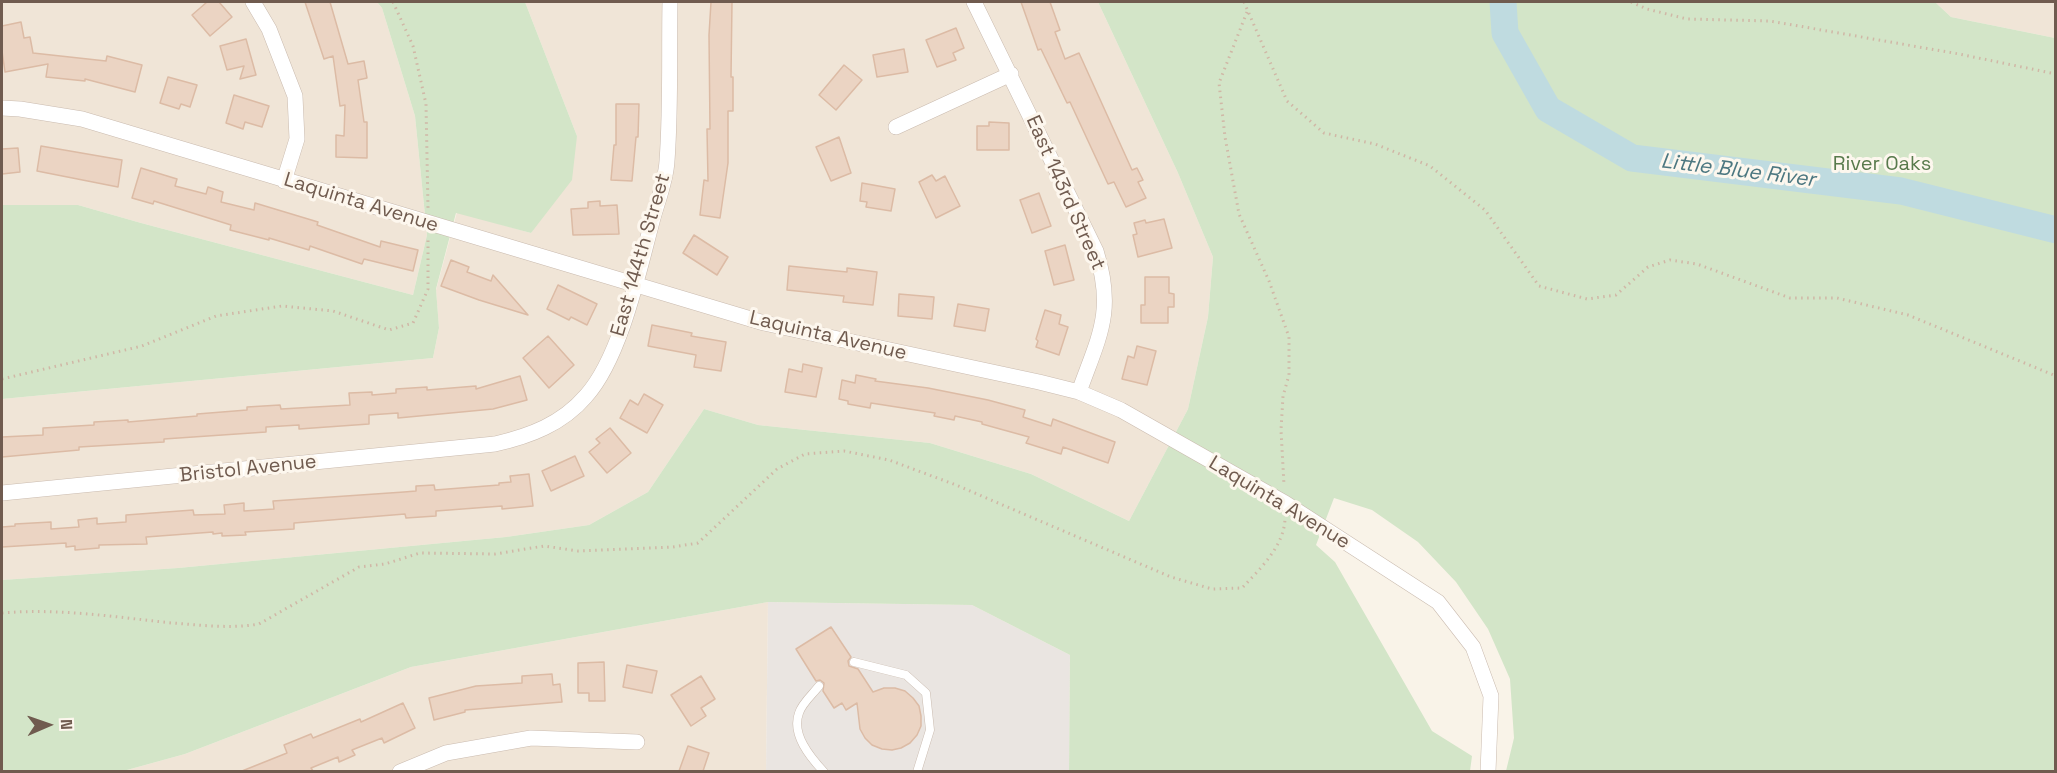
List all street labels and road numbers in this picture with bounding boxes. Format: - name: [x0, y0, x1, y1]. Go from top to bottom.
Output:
- street label: East 143rd Street: [1020, 112, 1110, 274]
- street label: Laquinta Avenue: [281, 168, 441, 238]
- street label: East 144th Street: [606, 171, 676, 339]
- street label: Laquinta Avenue: [747, 306, 909, 366]
- street label: Bristol Avenue: [178, 450, 318, 488]
- street label: Laquinta Avenue: [1204, 451, 1354, 555]

